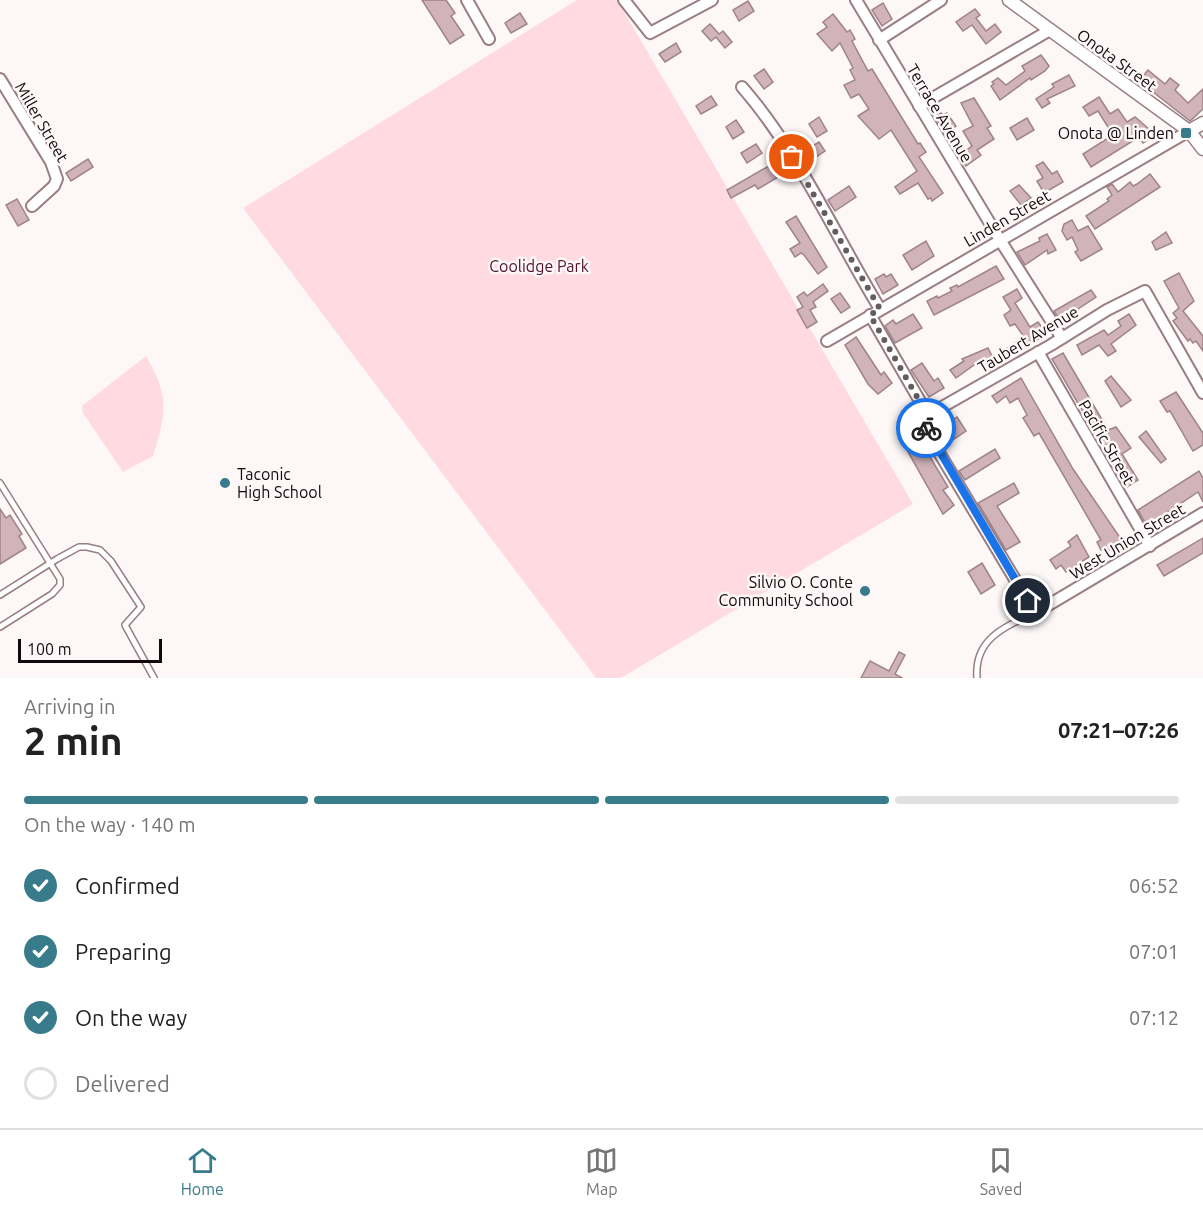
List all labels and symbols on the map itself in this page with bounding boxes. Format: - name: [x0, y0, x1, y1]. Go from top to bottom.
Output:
- street label: Onota Street: [1074, 25, 1161, 95]
- street label: Terrace Avenue: [904, 61, 976, 165]
- street label: Miller Street: [12, 79, 72, 166]
- place label: Onota @ Linden: [1058, 124, 1174, 142]
- marker: Onota @ Linden: [1179, 126, 1193, 140]
- pin: [766, 131, 817, 182]
- street label: Linden Street: [961, 186, 1054, 250]
- park label: Coolidge Park: [489, 257, 589, 275]
- street label: Taubert Avenue: [975, 302, 1081, 376]
- street label: Pacific Street: [1076, 396, 1139, 488]
- courier: [896, 398, 956, 458]
- place label: Taconic High School: [237, 465, 322, 501]
- marker: Taconic High School: [218, 476, 232, 490]
- street label: West Union Street: [1066, 499, 1188, 582]
- place label: Silvio O. Conte Community School: [719, 573, 853, 609]
- pin: [1002, 575, 1053, 626]
- marker: Silvio O. Conte Community School: [858, 584, 872, 598]
- scale bar: [18, 636, 162, 664]

